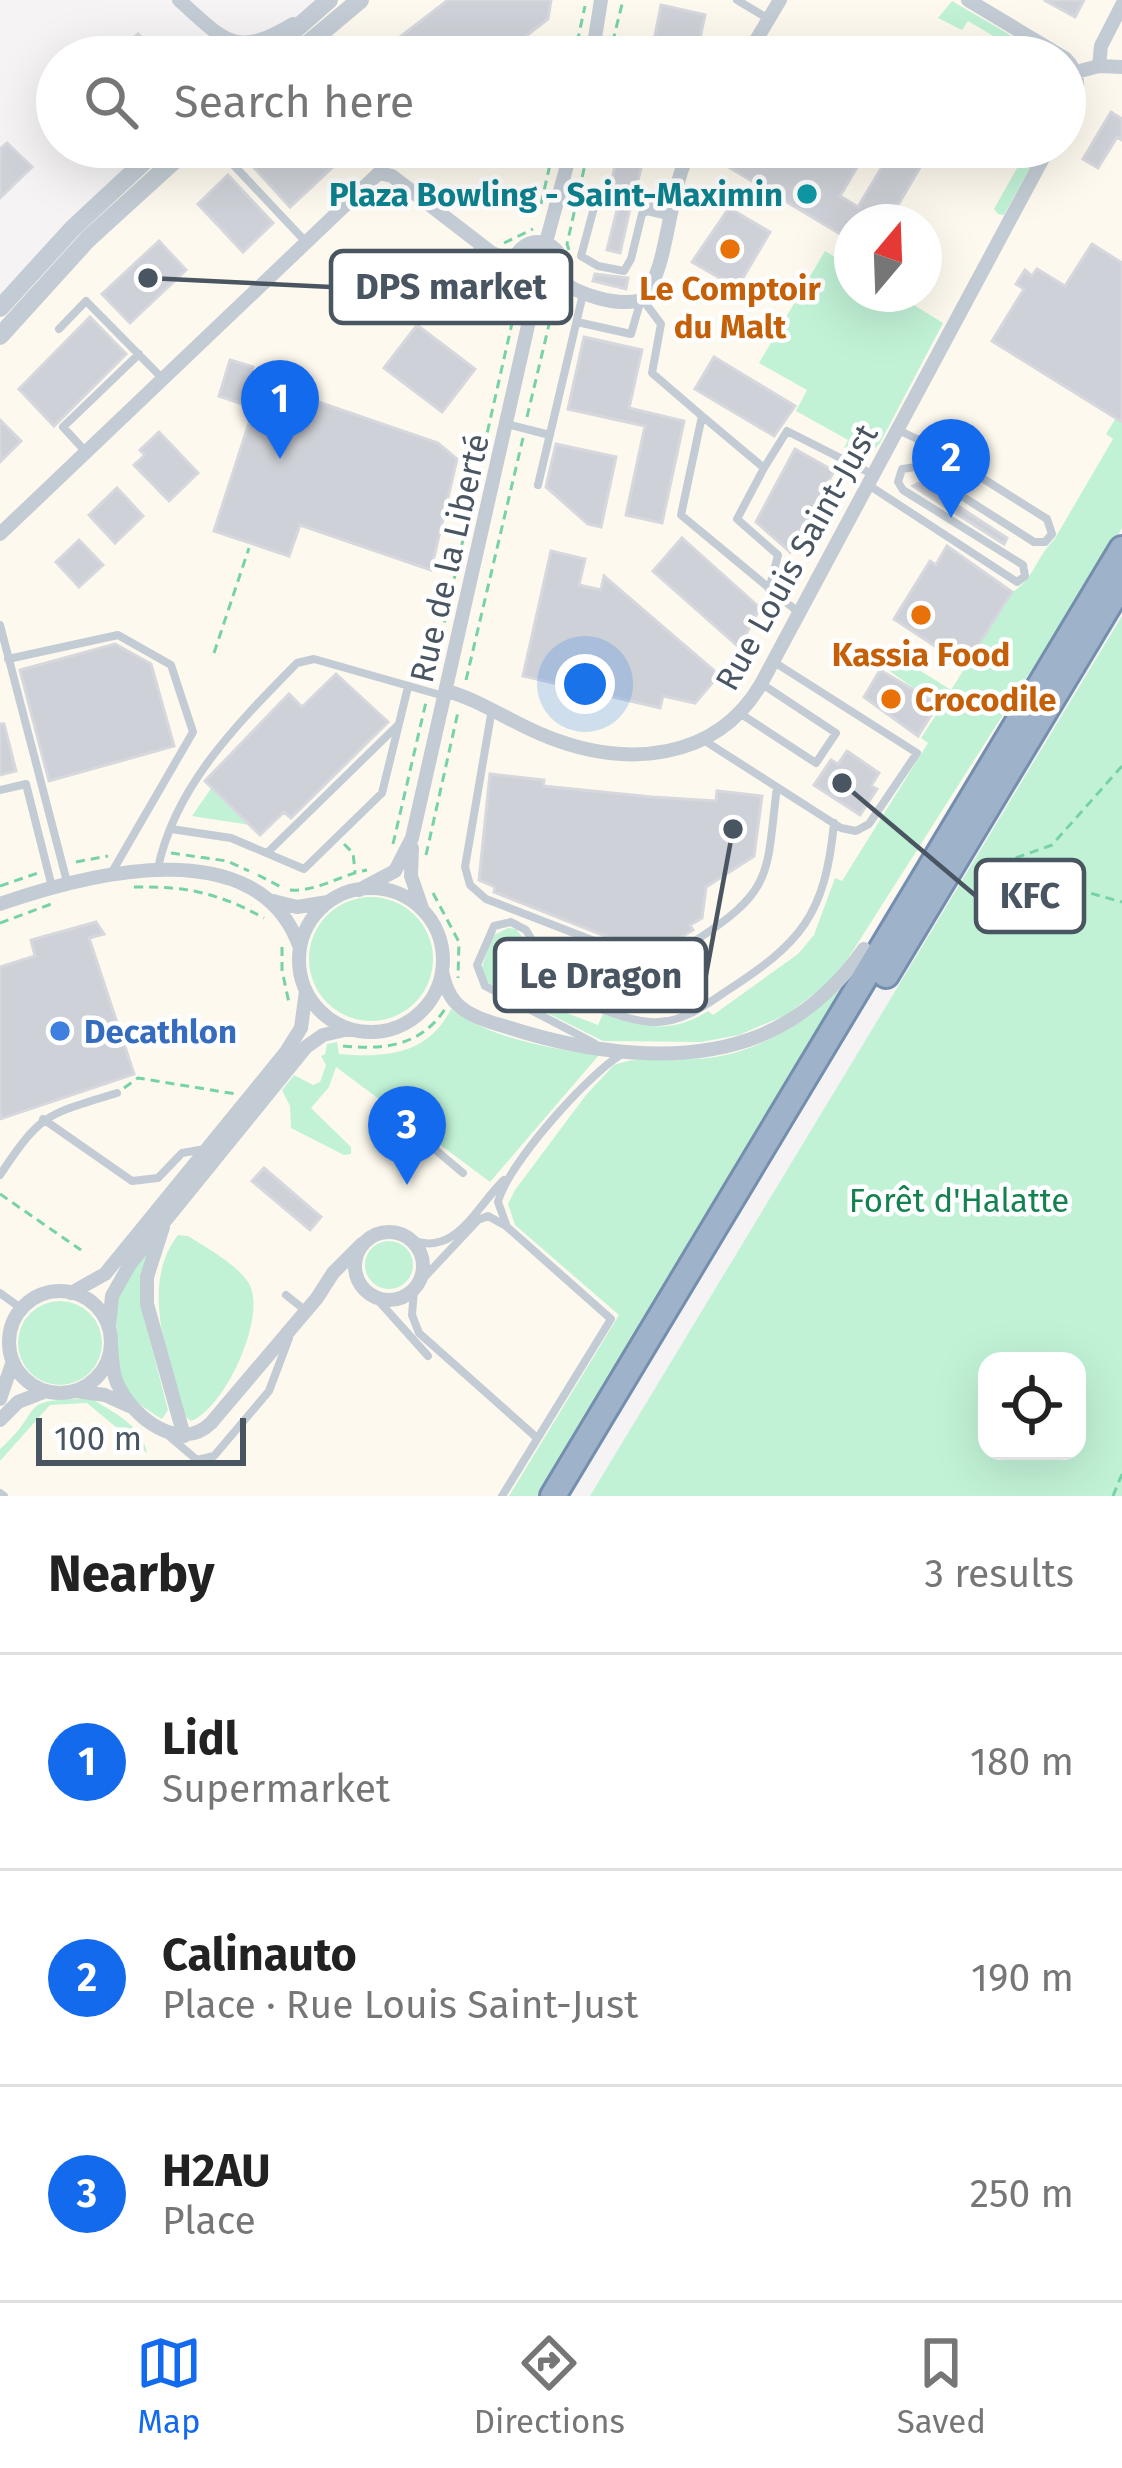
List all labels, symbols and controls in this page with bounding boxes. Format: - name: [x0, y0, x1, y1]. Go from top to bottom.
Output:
- search box: [36, 36, 1086, 168]
- icon: search: [78, 69, 144, 135]
- text: Search here: [174, 75, 414, 129]
- place label: Plaza Bowling - Saint-Maximin: [329, 175, 783, 215]
- marker: Plaza Bowling - Saint-Maximin: [794, 181, 820, 207]
- north arrow: [834, 204, 942, 312]
- marker: Le Comptoir du Malt: [717, 236, 743, 262]
- callout: DPS market: [331, 251, 571, 323]
- text: DPS market: [355, 265, 548, 309]
- place label: Le Comptoir du Malt: [639, 269, 821, 347]
- pin: 1: [241, 360, 319, 459]
- street label: Rue Louis Saint-Just: [707, 417, 887, 698]
- pin: 2: [912, 419, 990, 518]
- street label: Rue de la Liberté: [402, 430, 498, 686]
- marker: Kassia Food: [908, 602, 934, 628]
- place label: Kassia Food: [832, 635, 1010, 675]
- your location: [555, 654, 615, 714]
- place label: Crocodile: [915, 680, 1056, 720]
- marker: Crocodile: [878, 686, 904, 712]
- callout: KFC: [976, 860, 1084, 932]
- text: KFC: [1000, 874, 1060, 918]
- callout: Le Dragon: [495, 939, 706, 1011]
- text: Le Dragon: [520, 954, 682, 998]
- place label: Decathlon: [84, 1012, 237, 1052]
- marker: Decathlon: [47, 1018, 73, 1044]
- pin: 3: [368, 1086, 446, 1185]
- park label: Forêt d'Halatte: [849, 1181, 1069, 1221]
- map controls: [978, 1352, 1086, 1460]
- button: locate: [978, 1352, 1086, 1460]
- scale bar: [36, 1412, 246, 1465]
- text: 100 m: [54, 1419, 142, 1459]
- text: Nearby: [48, 1543, 214, 1605]
- text: 3 results: [924, 1551, 1074, 1597]
- text: Lidl: [162, 1712, 238, 1766]
- text: 1: [78, 1739, 96, 1785]
- text: 180 m: [970, 1739, 1074, 1785]
- text: Supermarket: [162, 1766, 390, 1812]
- text: Calinauto: [162, 1928, 357, 1982]
- text: 2: [77, 1955, 97, 2001]
- text: 190 m: [971, 1955, 1074, 2001]
- text: Place · Rue Louis Saint-Just: [162, 1982, 638, 2028]
- text: H2AU: [162, 2144, 271, 2198]
- text: 3: [77, 2171, 97, 2217]
- text: 250 m: [970, 2171, 1074, 2217]
- text: Place: [162, 2198, 256, 2244]
- tab: Map: [136, 2330, 202, 2442]
- tab: Directions: [474, 2330, 625, 2442]
- tab: Saved: [897, 2330, 986, 2442]

